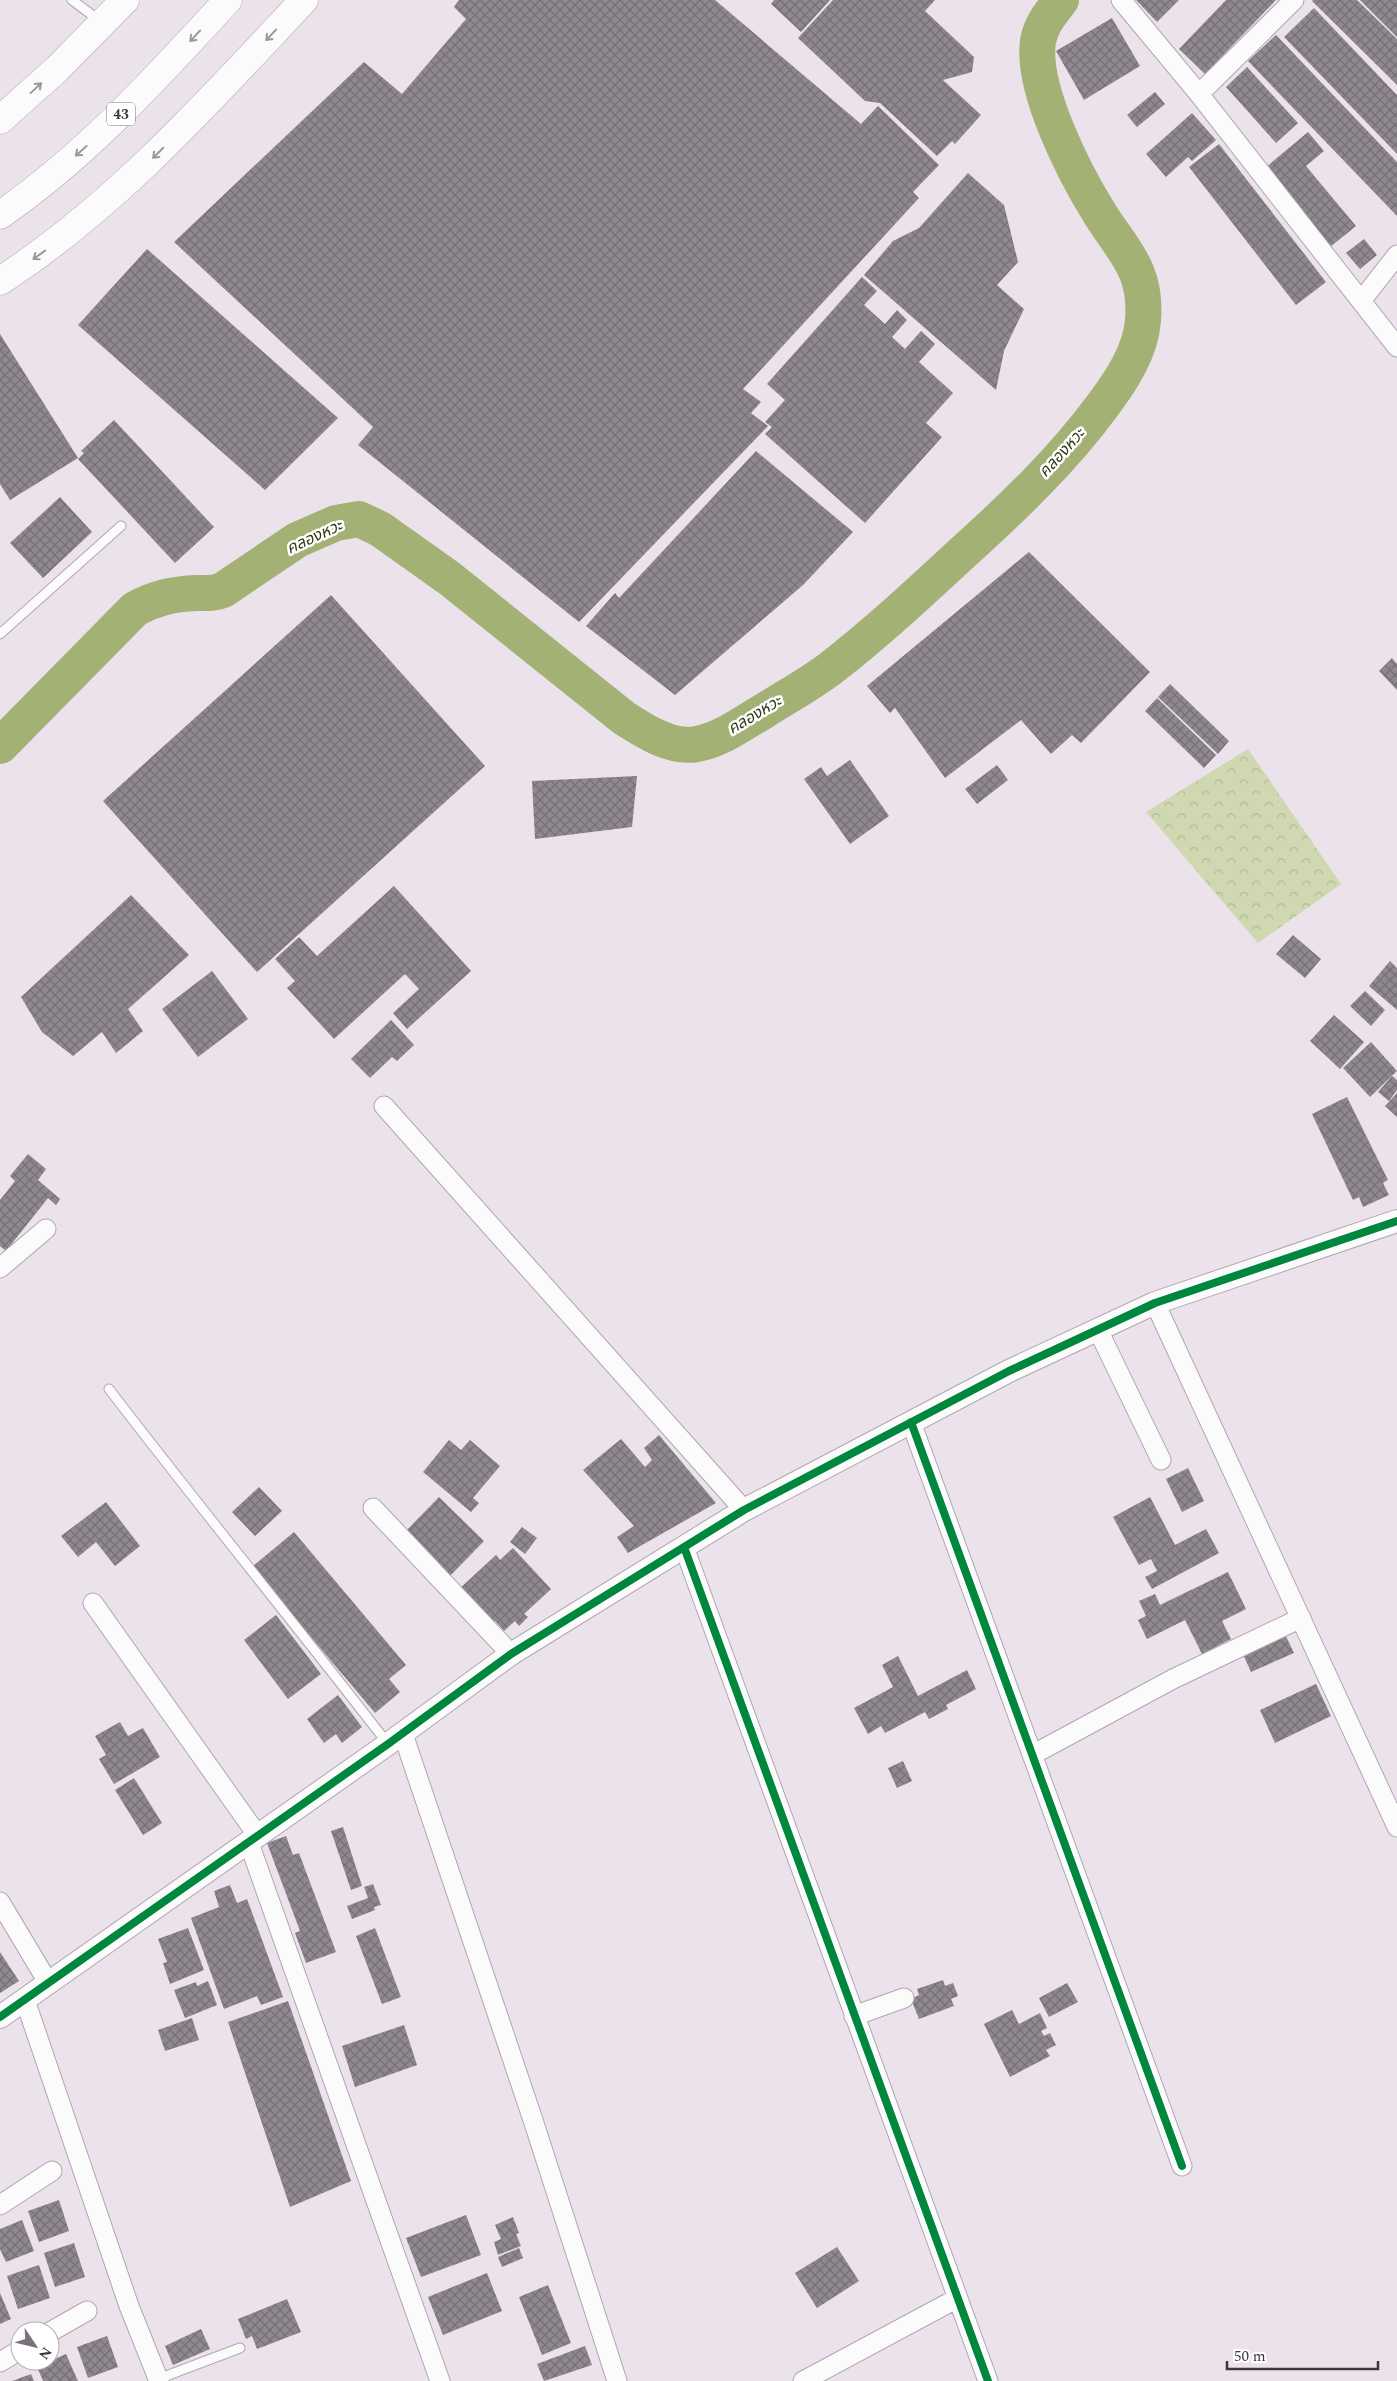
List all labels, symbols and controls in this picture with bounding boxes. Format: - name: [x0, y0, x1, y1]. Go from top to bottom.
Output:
- one-way arrow: [189, 29, 201, 42]
- one-way arrow: [265, 29, 277, 42]
- one-way arrow: [30, 82, 43, 94]
- road number: 43: [107, 102, 135, 126]
- one-way arrow: [74, 145, 87, 157]
- one-way arrow: [152, 147, 165, 159]
- one-way arrow: [32, 250, 46, 260]
- water label: คลองหวะ: [1033, 421, 1092, 483]
- water label: คลองหวะ: [282, 513, 348, 560]
- water label: คลองหวะ: [723, 688, 788, 740]
- north arrow: [10, 2321, 60, 2371]
- scale bar: [1227, 2338, 1378, 2370]
- text: N: [33, 2342, 57, 2364]
- text: 50 m: [1234, 2345, 1266, 2368]

